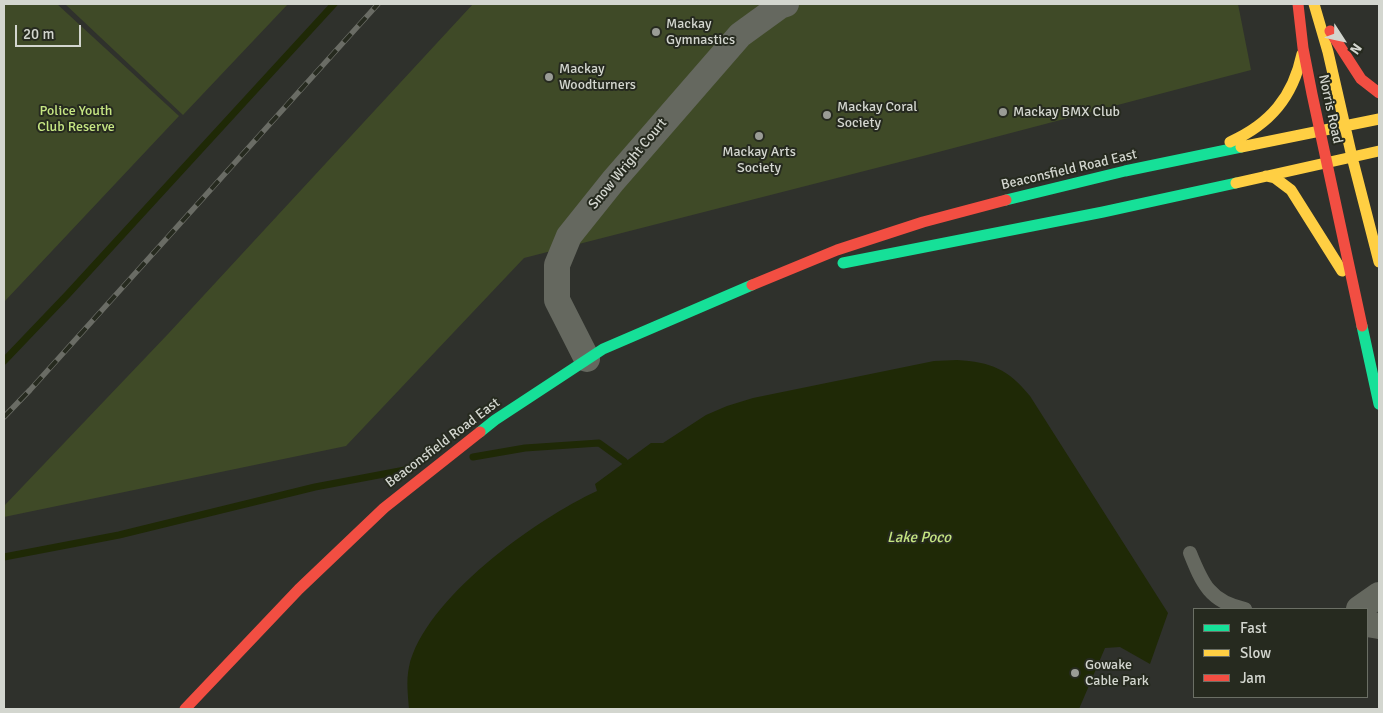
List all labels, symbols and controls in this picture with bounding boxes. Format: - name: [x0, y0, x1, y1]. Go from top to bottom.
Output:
- scale bar: [18, 15, 84, 47]
- north arrow: [1318, 15, 1368, 65]
- place label: Mackay Gymnastics: [666, 16, 735, 48]
- text: 20 m: [23, 25, 54, 43]
- marker: Mackay Gymnastics: [650, 26, 662, 38]
- text: N: [1346, 40, 1365, 58]
- place label: Mackay Woodturners: [559, 61, 636, 94]
- marker: Mackay Woodturners: [543, 71, 555, 83]
- street label: Norris Road: [1314, 73, 1346, 145]
- place label: Mackay Coral Society: [837, 99, 917, 132]
- park label: Police Youth Club Reserve: [37, 103, 115, 136]
- place label: Mackay BMX Club: [1013, 104, 1120, 120]
- marker: Mackay BMX Club: [997, 106, 1009, 118]
- marker: Mackay Coral Society: [821, 109, 833, 121]
- street label: Snow Wright Court: [585, 115, 671, 213]
- marker: Mackay Arts Society: [753, 130, 765, 142]
- place label: Mackay Arts Society: [722, 144, 796, 176]
- street label: Beaconsfield Road East: [1000, 146, 1138, 194]
- street label: Beaconsfield Road East: [383, 395, 503, 491]
- water label: Lake Poco: [887, 529, 951, 547]
- legend: [1193, 608, 1368, 698]
- text: Fast: [1240, 619, 1267, 637]
- text: Slow: [1240, 644, 1271, 662]
- place label: Gowake Cable Park: [1085, 657, 1149, 690]
- marker: Gowake Cable Park: [1069, 667, 1081, 679]
- text: Jam: [1240, 669, 1266, 687]

